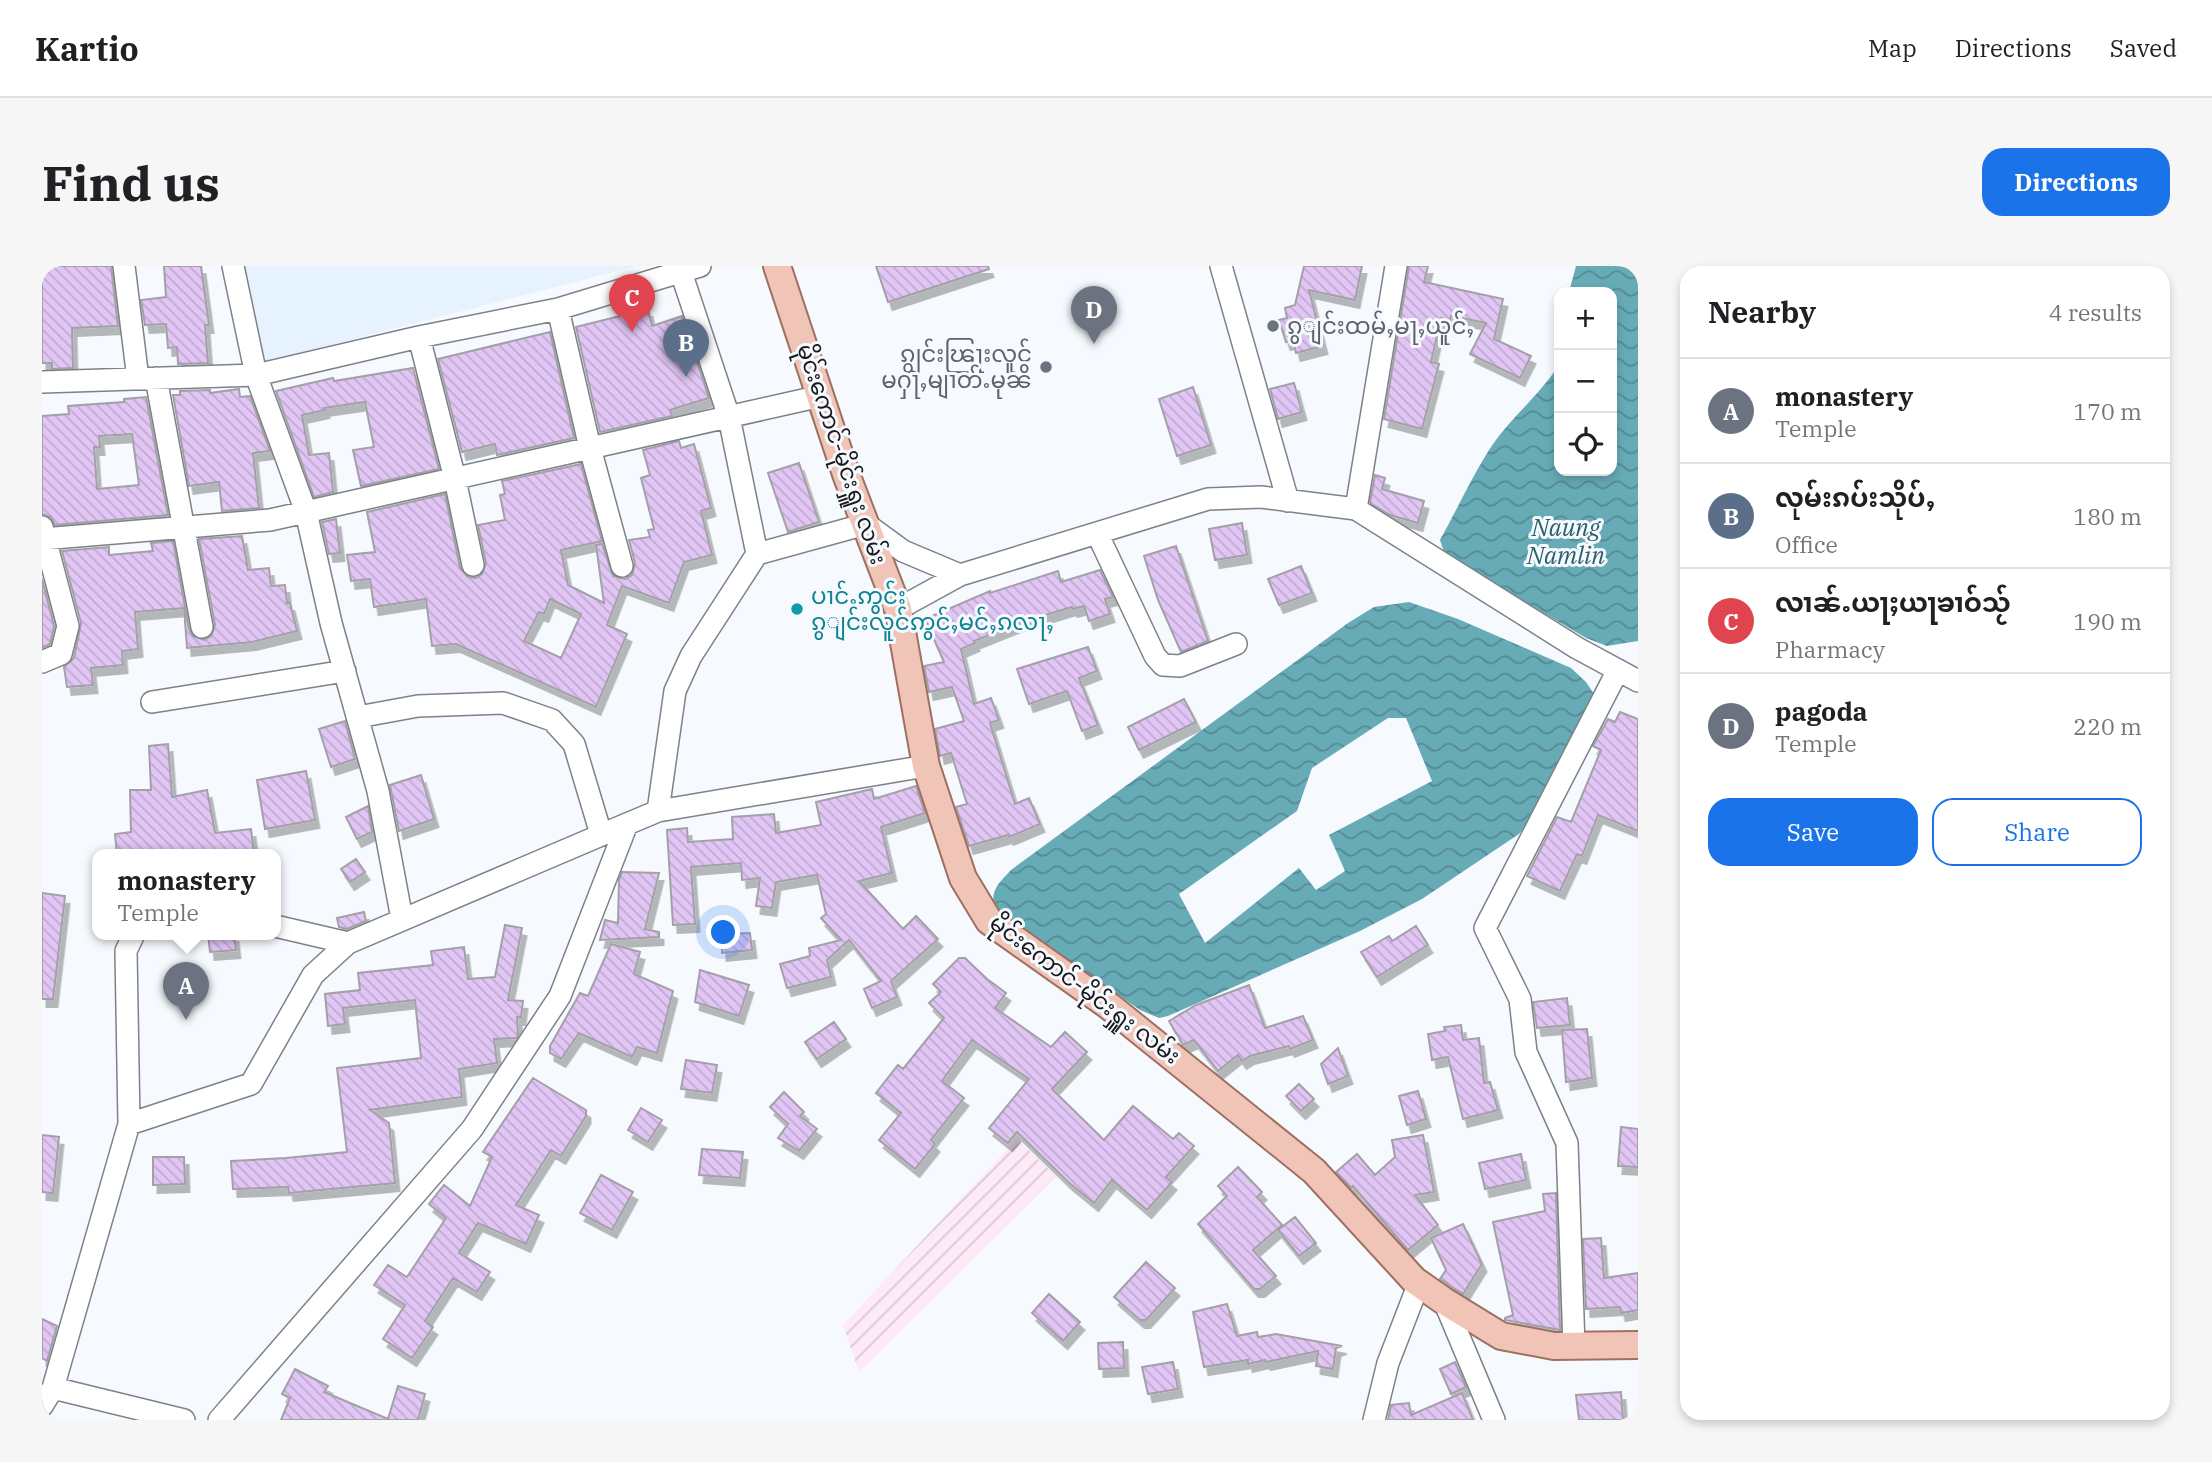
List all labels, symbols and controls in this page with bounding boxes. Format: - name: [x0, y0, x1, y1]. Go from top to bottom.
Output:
- text: Kartio: [35, 27, 139, 70]
- text: Map: [1868, 32, 1917, 64]
- text: Directions: [1955, 32, 2072, 64]
- text: Saved: [2110, 32, 2177, 64]
- button: Directions: [1982, 148, 2170, 216]
- text: Find us: [42, 151, 220, 214]
- pin: C: [609, 274, 655, 332]
- pin: D: [1071, 286, 1117, 344]
- map controls: [1554, 287, 1617, 476]
- button: +: [1554, 287, 1617, 350]
- text: Nearby: [1708, 292, 1816, 331]
- text: 4 results: [2049, 297, 2142, 327]
- place label: ၵွျင်းထမ်ႇမႃႇယူင်ႇ: [1287, 310, 1474, 345]
- marker: ၵွျင်းထမ်ႇမႃႇယူင်ႇ: [1265, 318, 1281, 334]
- pin: B: [663, 319, 709, 377]
- place label: ၵျွင်းၽြႃးလူင် မႁႃႇမျၢတ်ႉမုၼိ: [881, 338, 1032, 399]
- street label: မိုင်းကောင်-မိုင်းရှူး လမ်း: [786, 339, 895, 570]
- button: −: [1554, 350, 1617, 413]
- marker: ၵျွင်းၽြႃးလူင် မႁႃႇမျၢတ်ႉမုၼိ: [1038, 359, 1054, 375]
- text: monastery: [1775, 379, 1913, 413]
- text: A: [1723, 396, 1739, 426]
- text: 170 m: [2073, 396, 2142, 426]
- button: locate: [1554, 413, 1617, 476]
- text: Temple: [1775, 413, 1857, 443]
- text: လုမ်းၵပ်းသိုပ်ႇ: [1775, 480, 1936, 514]
- text: B: [1723, 501, 1739, 531]
- text: 180 m: [2073, 501, 2142, 531]
- water label: Naung Namlin: [1526, 511, 1605, 571]
- text: Office: [1775, 529, 1838, 559]
- place label: ပၢင်ႇဢွင်ႈ ၵွျင်းလူင်ဢွင်ႇမင်ႇၵလႃႇ: [811, 580, 1054, 641]
- text: လၢၼ်ႉယႃႈယႃၶၢဝ်သႂ်: [1775, 585, 2011, 619]
- marker: ပၢင်ႇဢွင်ႈ ၵွျင်းလူင်ဢွင်ႇမင်ႇၵလႃႇ: [789, 601, 805, 617]
- text: C: [1723, 606, 1739, 636]
- text: 190 m: [2073, 606, 2142, 636]
- text: Pharmacy: [1775, 634, 1885, 664]
- text: pagoda: [1775, 694, 1868, 728]
- text: D: [1722, 711, 1740, 741]
- text: 220 m: [2073, 711, 2142, 741]
- text: Temple: [1775, 728, 1857, 758]
- button: Save: [1708, 798, 1918, 866]
- button: Share: [1932, 798, 2142, 866]
- popup: [92, 849, 281, 940]
- text: monastery: [117, 863, 256, 897]
- text: Temple: [117, 897, 199, 927]
- street label: မိုင်းကောင်-မိုင်းရှူး လမ်း: [981, 907, 1187, 1074]
- your location: [706, 915, 740, 949]
- pin: A: [163, 962, 209, 1020]

